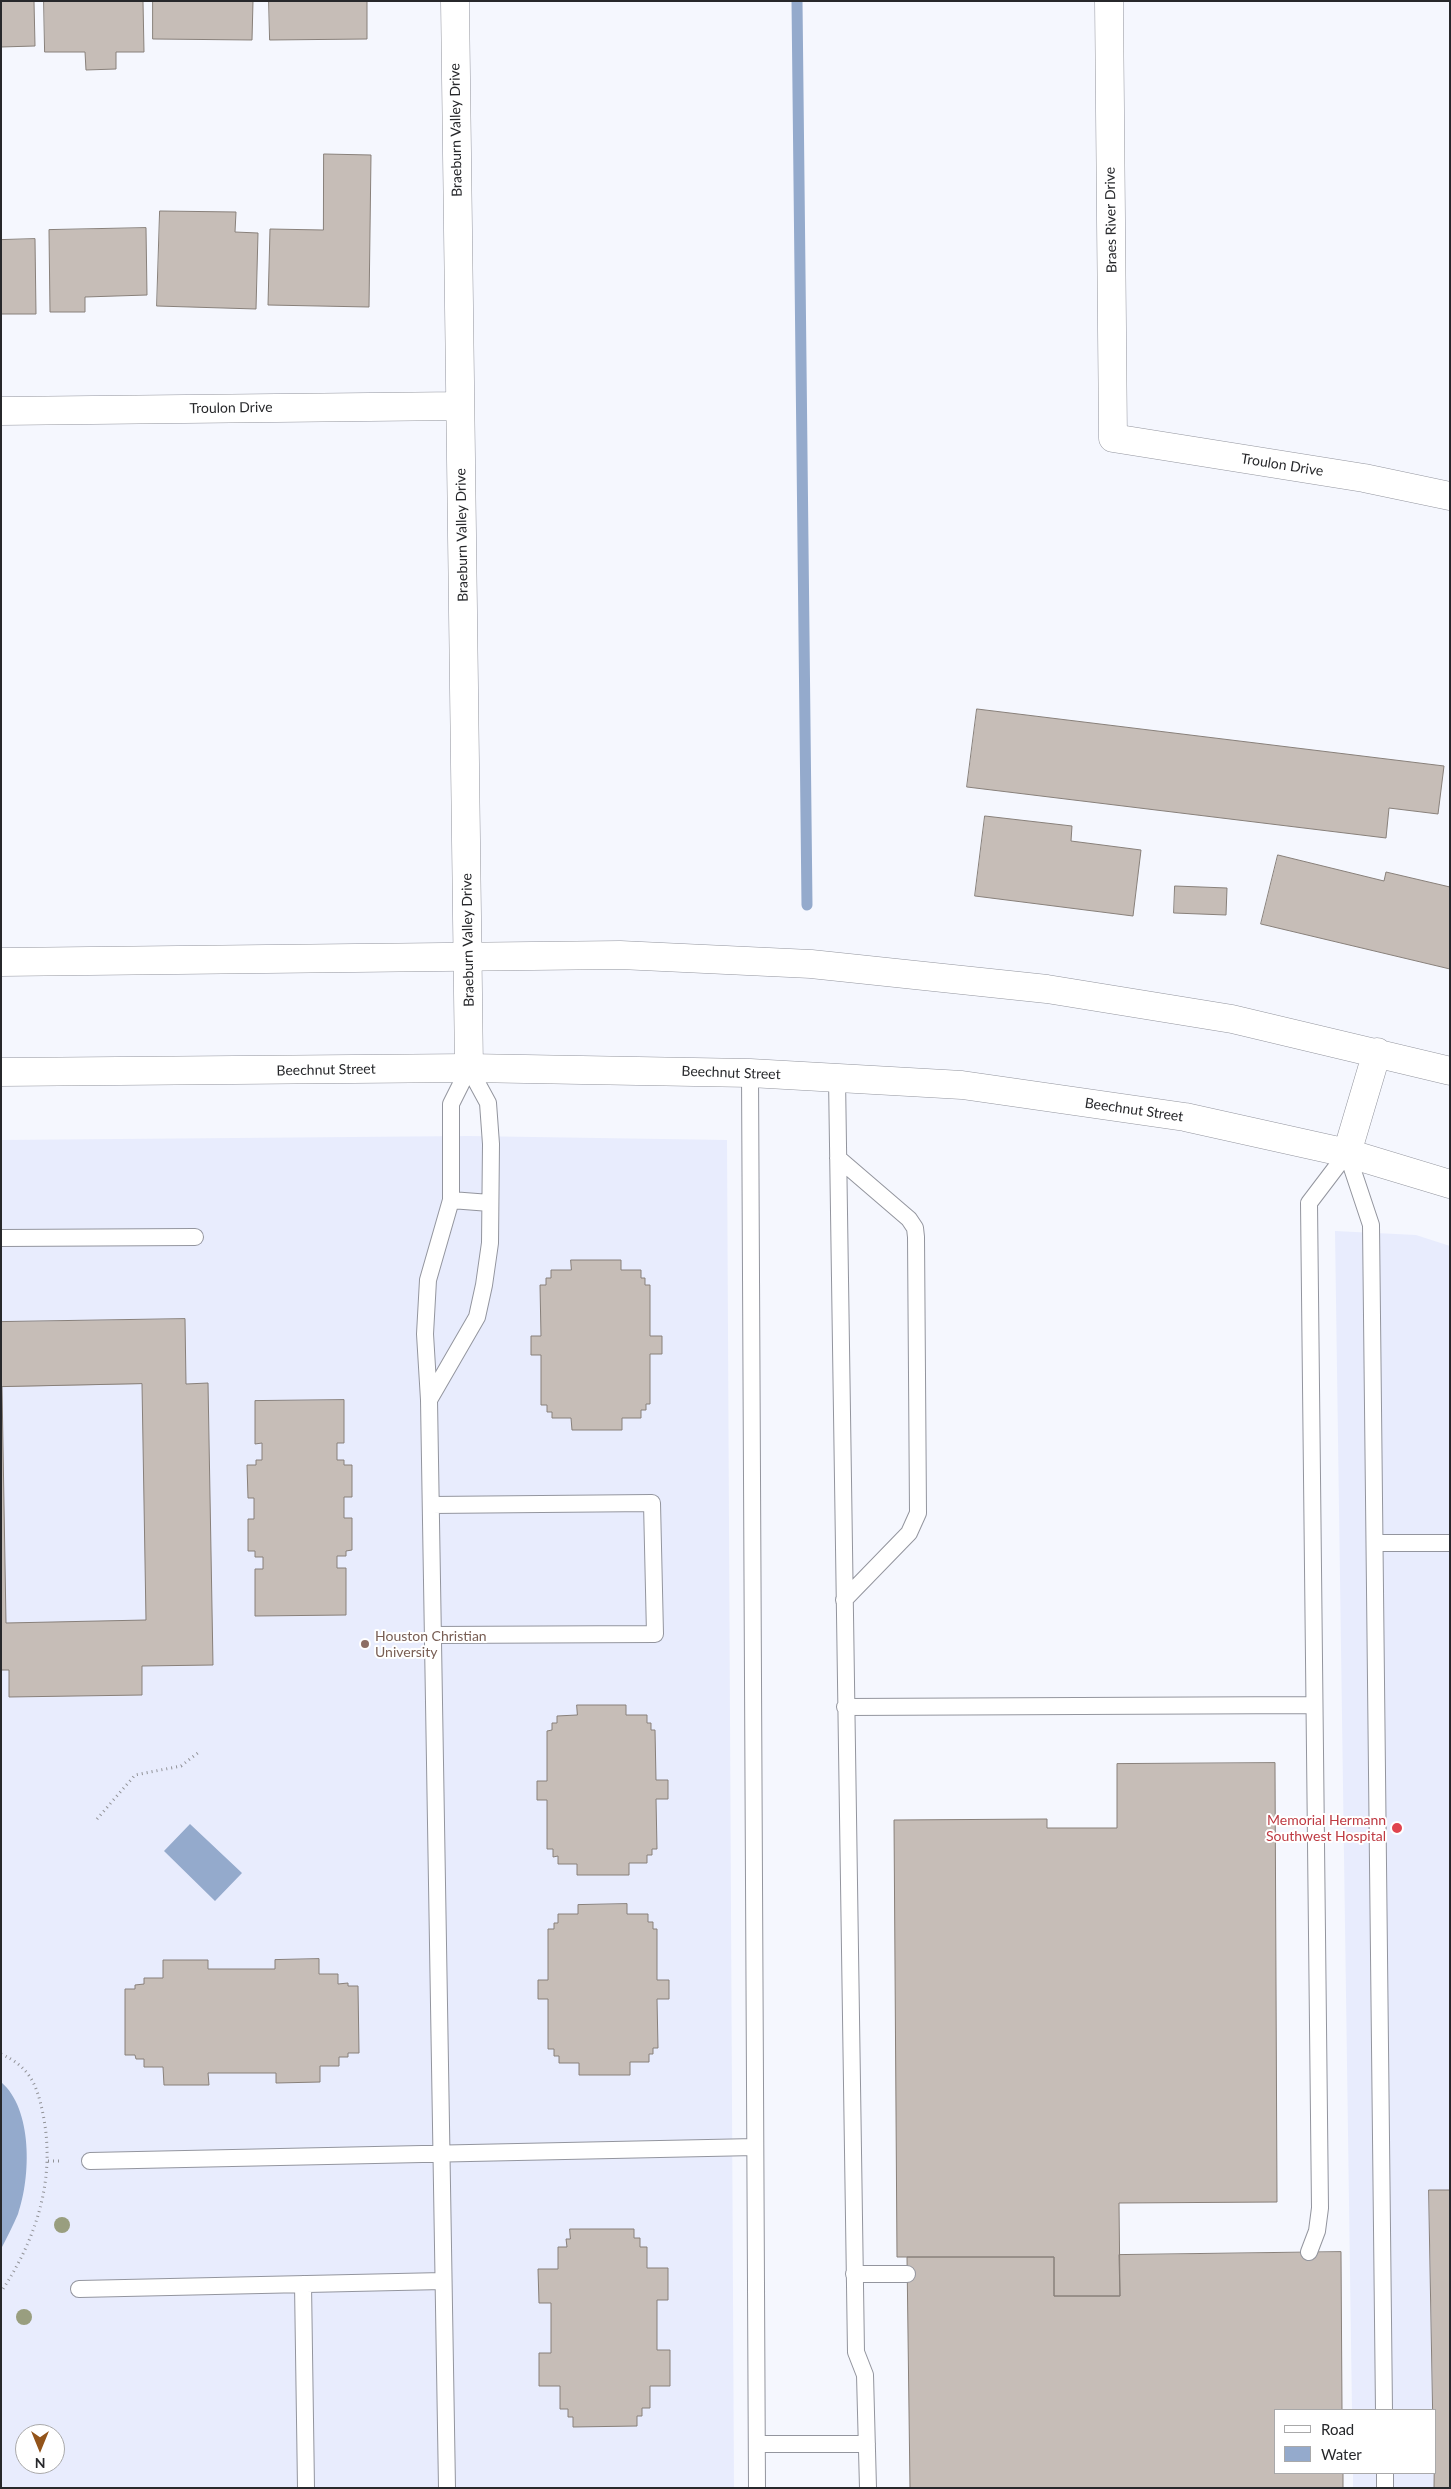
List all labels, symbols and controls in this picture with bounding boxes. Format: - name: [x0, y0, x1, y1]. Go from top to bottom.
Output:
- street label: Braeburn Valley Drive: [446, 63, 466, 197]
- street label: Braes River Drive: [1102, 167, 1120, 273]
- street label: Troulon Drive: [189, 399, 273, 417]
- street label: Troulon Drive: [1240, 450, 1324, 480]
- street label: Braeburn Valley Drive: [452, 468, 472, 602]
- street label: Braeburn Valley Drive: [458, 873, 478, 1007]
- street label: Beechnut Street: [276, 1061, 376, 1079]
- street label: Beechnut Street: [681, 1063, 781, 1083]
- street label: Beechnut Street: [1084, 1095, 1184, 1125]
- place label: Houston Christian University: [375, 1628, 487, 1660]
- marker: Houston Christian University: [359, 1638, 371, 1650]
- place label: Memorial Hermann Southwest Hospital: [1266, 1812, 1386, 1844]
- marker: Memorial Hermann Southwest Hospital: [1390, 1821, 1404, 1835]
- legend: [1274, 2409, 1436, 2474]
- text: Road: [1321, 2420, 1354, 2438]
- north arrow: [15, 2424, 65, 2474]
- text: Water: [1321, 2445, 1362, 2463]
- text: N: [35, 2455, 45, 2472]

